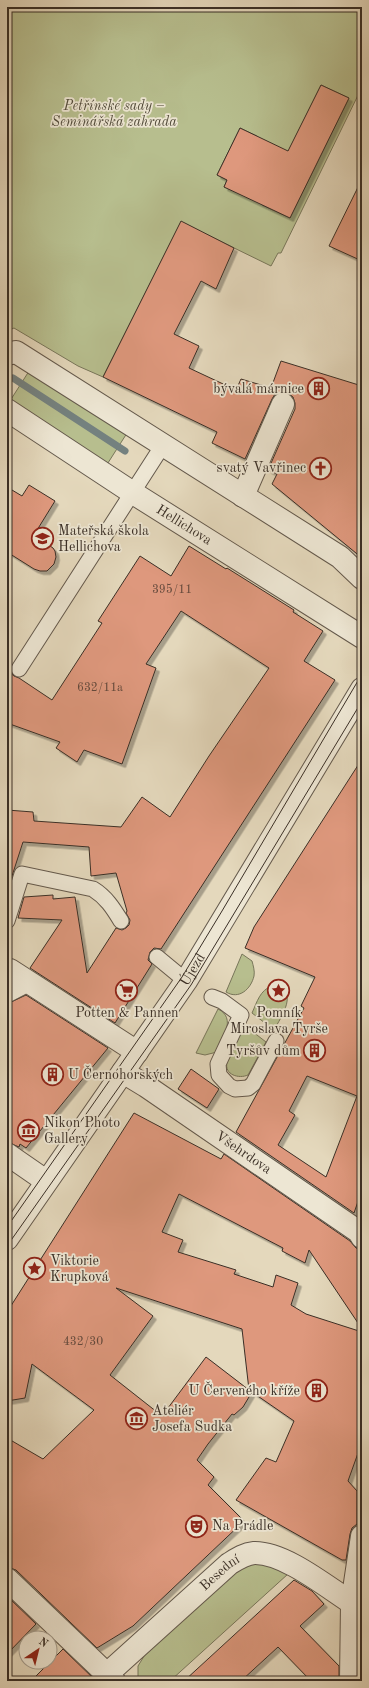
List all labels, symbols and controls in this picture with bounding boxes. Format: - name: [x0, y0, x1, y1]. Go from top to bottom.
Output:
- park label: Petřínské sady – Seminářská zahrada: [51, 99, 177, 129]
- building icon: bývalá márnice: [306, 376, 332, 402]
- place label: bývalá márnice: [213, 382, 304, 396]
- church icon: svatý Vavřinec: [308, 455, 334, 481]
- place label: svatý Vavřinec: [217, 461, 306, 475]
- street label: Hellichova: [154, 502, 214, 548]
- place label: Mateřská škola Hellichova: [58, 524, 149, 554]
- school or university icon: Mateřská škola Hellichova: [29, 526, 55, 552]
- house number: 395/11: [152, 583, 192, 596]
- house number: 632/11a: [77, 682, 123, 694]
- street label: Újezd: [174, 951, 208, 989]
- supermarket icon: Potten & Pannen: [114, 978, 140, 1004]
- place icon: Pomník Miroslava Tyrše: [266, 978, 292, 1004]
- place label: Potten & Pannen: [75, 1006, 179, 1020]
- place label: Pomník Miroslava Tyrše: [230, 1006, 328, 1036]
- building icon: Tyršův dům: [302, 1038, 328, 1064]
- place label: Tyršův dům: [226, 1044, 300, 1058]
- building icon: U Černohorských: [39, 1062, 65, 1088]
- place label: U Černohorských: [68, 1065, 173, 1082]
- place label: Nikon Photo Gallery: [44, 1116, 120, 1146]
- museum icon: Nikon Photo Gallery: [15, 1118, 41, 1144]
- street label: Všehrdova: [213, 1129, 274, 1177]
- place label: Viktorie Krupková: [50, 1254, 109, 1284]
- place icon: Viktorie Krupková: [22, 1256, 48, 1282]
- house number: 432/30: [63, 1336, 103, 1348]
- building icon: U Červeného kříže: [303, 1378, 329, 1404]
- place label: U Červeného kříže: [189, 1381, 300, 1398]
- place label: Ateliér Josefa Sudka: [152, 1404, 232, 1434]
- museum icon: Ateliér Josefa Sudka: [123, 1406, 149, 1432]
- theatre icon: Na Prádle: [184, 1513, 210, 1539]
- place label: Na Prádle: [212, 1519, 273, 1533]
- street label: Besední: [197, 1552, 242, 1594]
- north arrow: [18, 1630, 58, 1670]
- text: N: [36, 1636, 50, 1650]

